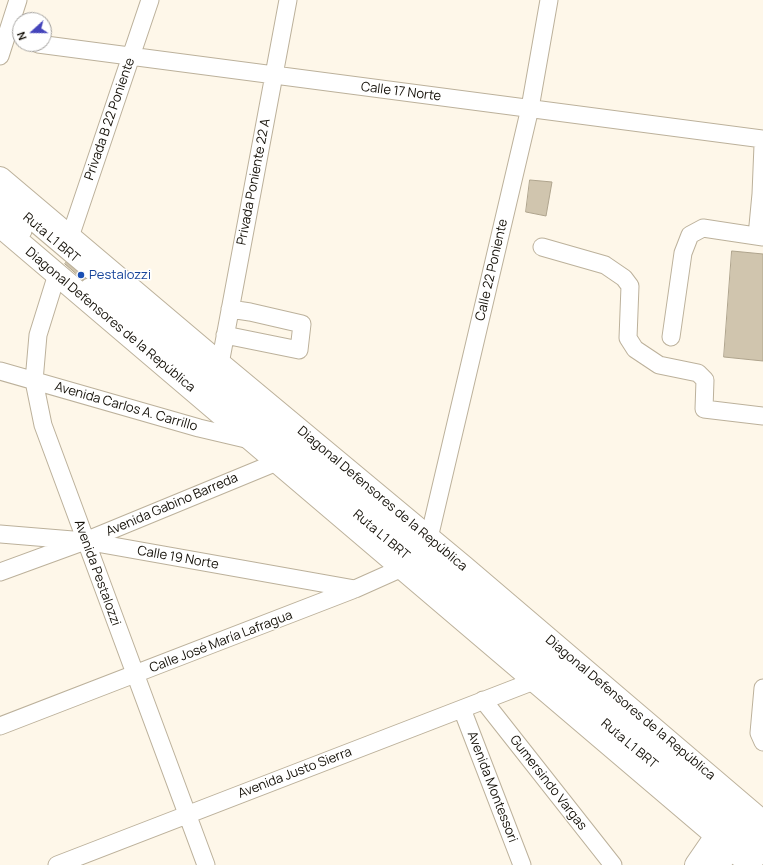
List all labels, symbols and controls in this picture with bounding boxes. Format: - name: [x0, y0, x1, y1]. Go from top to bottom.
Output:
- north arrow: [12, 12, 52, 52]
- text: N: [13, 30, 30, 42]
- street label: Privada B 22 Poniente: [82, 56, 138, 182]
- street label: Calle 17 Norte: [360, 79, 442, 105]
- street label: Privada Poniente 22 A: [234, 117, 274, 247]
- street label: Ruta L1 BRT: [19, 210, 83, 266]
- street label: Calle 22 Poniente: [473, 218, 511, 322]
- street label: Diagonal Defensores de la República: [22, 244, 198, 396]
- place label: Pestalozzi: [89, 267, 151, 283]
- marker: Pestalozzi: [76, 270, 86, 280]
- street label: Avenida Carlos A. Carrillo: [53, 379, 199, 435]
- street label: Diagonal Defensores de la República: [294, 423, 470, 575]
- street label: Avenida Gabino Barreda: [104, 470, 240, 540]
- street label: Ruta L1 BRT: [349, 507, 413, 563]
- street label: Avenida Pestalozzi: [71, 518, 123, 628]
- street label: Calle 19 Norte: [136, 543, 220, 573]
- street label: Calle José María Lafragua: [147, 607, 295, 677]
- street label: Diagonal Defensores de la República: [542, 632, 718, 784]
- street label: Ruta L1 BRT: [597, 716, 661, 772]
- street label: Avenida Montessori: [464, 729, 520, 845]
- street label: Gumersindo Vargas: [506, 732, 590, 834]
- street label: Avenida Justo Sierra: [236, 744, 354, 802]

